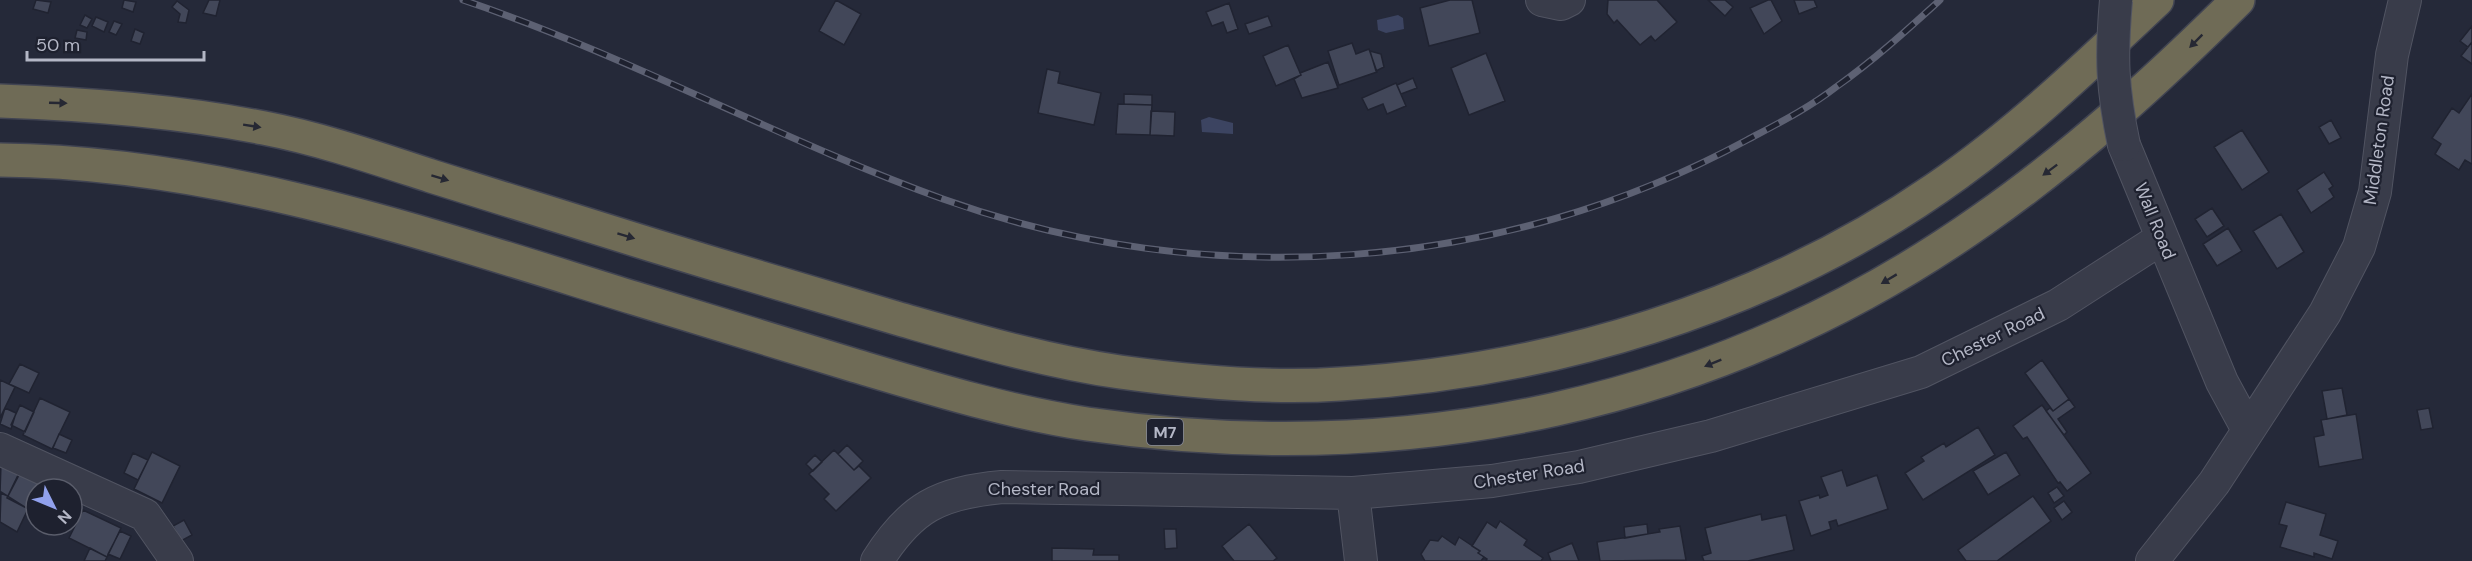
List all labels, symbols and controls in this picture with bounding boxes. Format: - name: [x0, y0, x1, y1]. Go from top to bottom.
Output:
- scale bar: [27, 24, 204, 62]
- text: 50 m: [36, 33, 80, 57]
- one-way arrow: [2189, 34, 2204, 48]
- street label: Middleton Road: [2358, 74, 2400, 206]
- one-way arrow: [49, 98, 68, 107]
- one-way arrow: [243, 122, 262, 131]
- one-way arrow: [2042, 164, 2058, 176]
- one-way arrow: [431, 174, 449, 183]
- street label: Wall Road: [2129, 179, 2181, 263]
- one-way arrow: [617, 232, 635, 242]
- one-way arrow: [1881, 274, 1897, 285]
- street label: Chester Road: [1937, 302, 2049, 372]
- one-way arrow: [1704, 359, 1722, 368]
- road number: M7: [1147, 419, 1183, 445]
- street label: Chester Road: [1472, 453, 1586, 495]
- north arrow: [24, 477, 84, 537]
- street label: Chester Road: [988, 477, 1100, 501]
- text: N: [53, 505, 76, 528]

